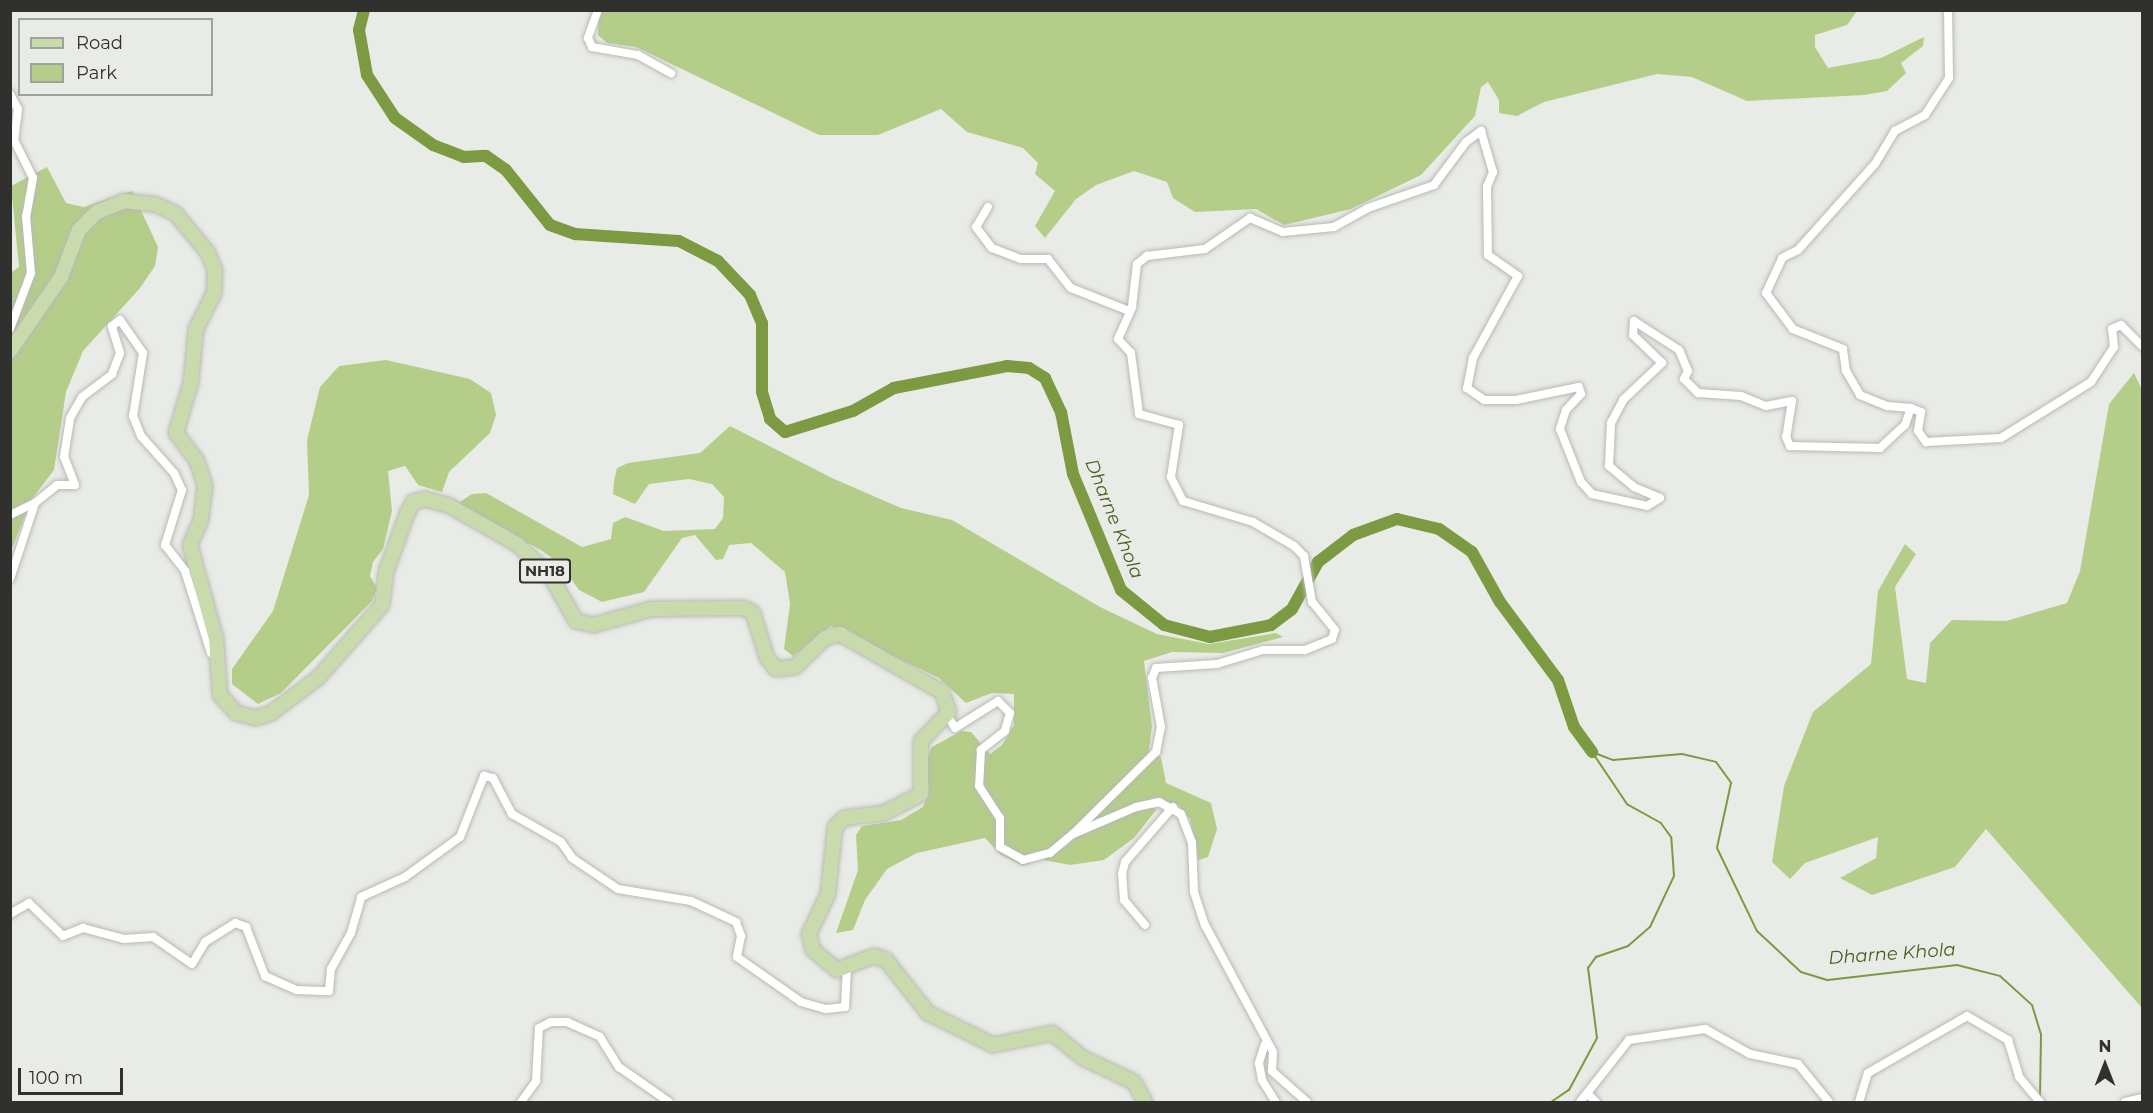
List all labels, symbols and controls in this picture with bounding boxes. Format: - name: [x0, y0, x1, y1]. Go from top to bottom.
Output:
- legend: [18, 18, 213, 96]
- text: Road: [76, 32, 123, 54]
- text: Park: [76, 62, 117, 84]
- water label: Dharne Khola: [1080, 456, 1148, 582]
- road number: NH18: [518, 559, 572, 583]
- water label: Dharne Khola: [1828, 939, 1956, 969]
- north arrow: [2075, 1035, 2135, 1095]
- text: N: [2099, 1037, 2111, 1056]
- scale bar: [21, 1056, 126, 1094]
- text: 100 m: [29, 1067, 83, 1089]

